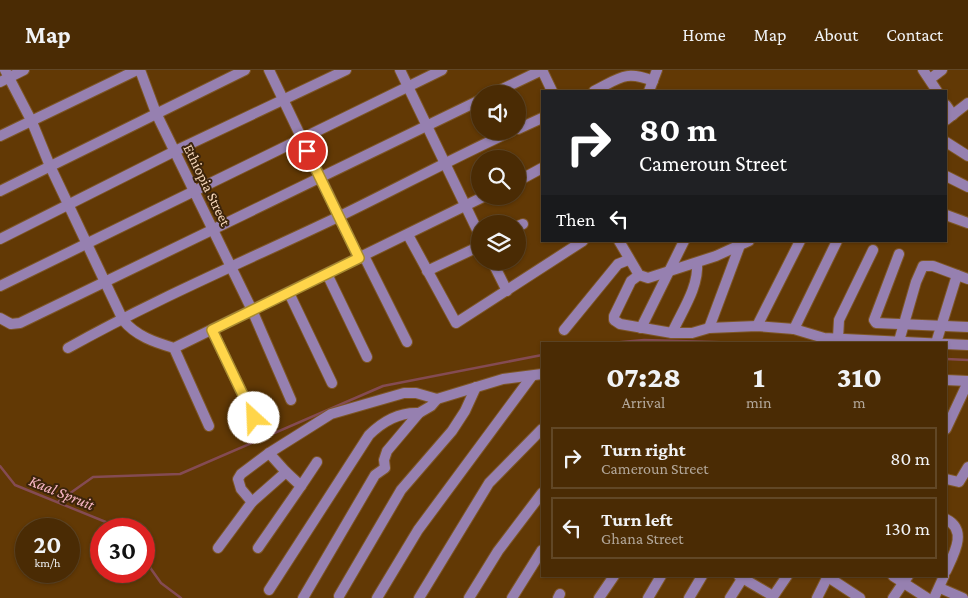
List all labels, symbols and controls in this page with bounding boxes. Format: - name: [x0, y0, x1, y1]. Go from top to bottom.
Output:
- text: Map: [25, 21, 71, 48]
- text: Home: [683, 25, 726, 45]
- text: Map: [754, 25, 786, 45]
- text: About: [814, 25, 858, 45]
- text: Contact: [886, 25, 943, 45]
- map controls: [471, 85, 526, 270]
- button: sound: [471, 85, 526, 140]
- icon: right: [556, 110, 621, 175]
- text: 80 m: [639, 110, 717, 149]
- pin: [286, 130, 328, 172]
- icon: arrive: [293, 137, 321, 165]
- street label: Ethiopia Street: [179, 141, 234, 230]
- button: search: [471, 150, 526, 205]
- text: Cameroun Street: [639, 151, 787, 176]
- icon: left: [605, 205, 633, 233]
- text: Then: [556, 209, 595, 230]
- button: layers: [471, 215, 526, 270]
- text: 07:28: [606, 360, 681, 393]
- text: 1: [753, 360, 765, 393]
- text: 310: [837, 360, 882, 393]
- position arrow: [227, 391, 279, 443]
- text: Arrival: [622, 394, 665, 411]
- text: min: [746, 394, 772, 411]
- text: m: [853, 394, 866, 411]
- text: Turn right: [601, 439, 686, 460]
- icon: right: [558, 444, 586, 472]
- text: 80 m: [890, 448, 930, 469]
- text: Cameroun Street: [601, 460, 709, 477]
- water label: Kaal Spruit: [26, 472, 97, 514]
- text: Turn left: [601, 509, 673, 530]
- icon: left: [558, 514, 586, 542]
- speed limit sign: 30: [90, 518, 155, 583]
- text: 130 m: [885, 518, 930, 539]
- text: Ghana Street: [601, 530, 684, 547]
- text: 20: [34, 531, 61, 558]
- text: km/h: [35, 556, 60, 570]

